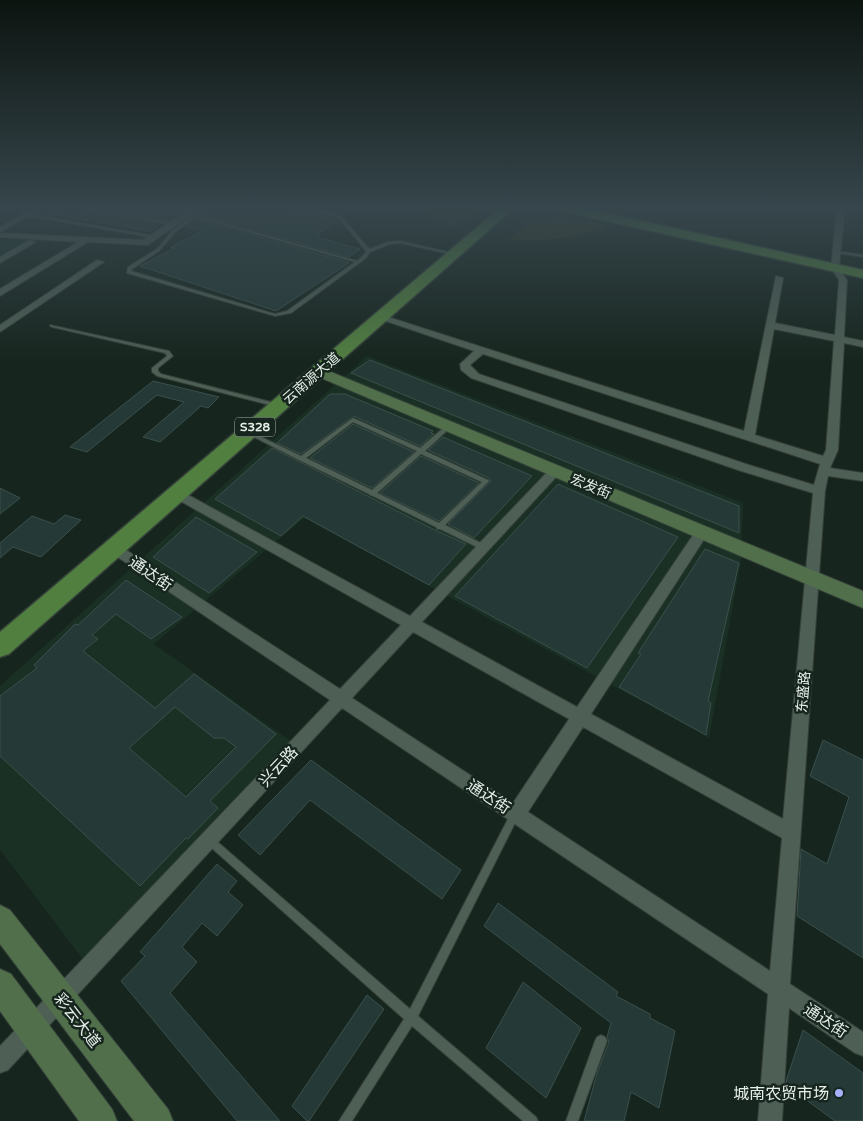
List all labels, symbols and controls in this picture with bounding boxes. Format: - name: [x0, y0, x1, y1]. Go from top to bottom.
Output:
- street label: 云南源大道: [279, 349, 343, 408]
- road number: S328: [235, 418, 275, 437]
- street label: 宏发街: [568, 470, 613, 502]
- street label: 通达街: [125, 552, 176, 596]
- street label: 东盛路: [793, 670, 814, 714]
- street label: 兴云路: [255, 742, 302, 791]
- street label: 通达街: [463, 775, 514, 818]
- street label: 彩云大道: [50, 989, 105, 1052]
- street label: 通达街: [800, 999, 851, 1042]
- place label: 城南农贸市场: [733, 1084, 829, 1104]
- marker: 城南农贸市场: [833, 1087, 845, 1099]

